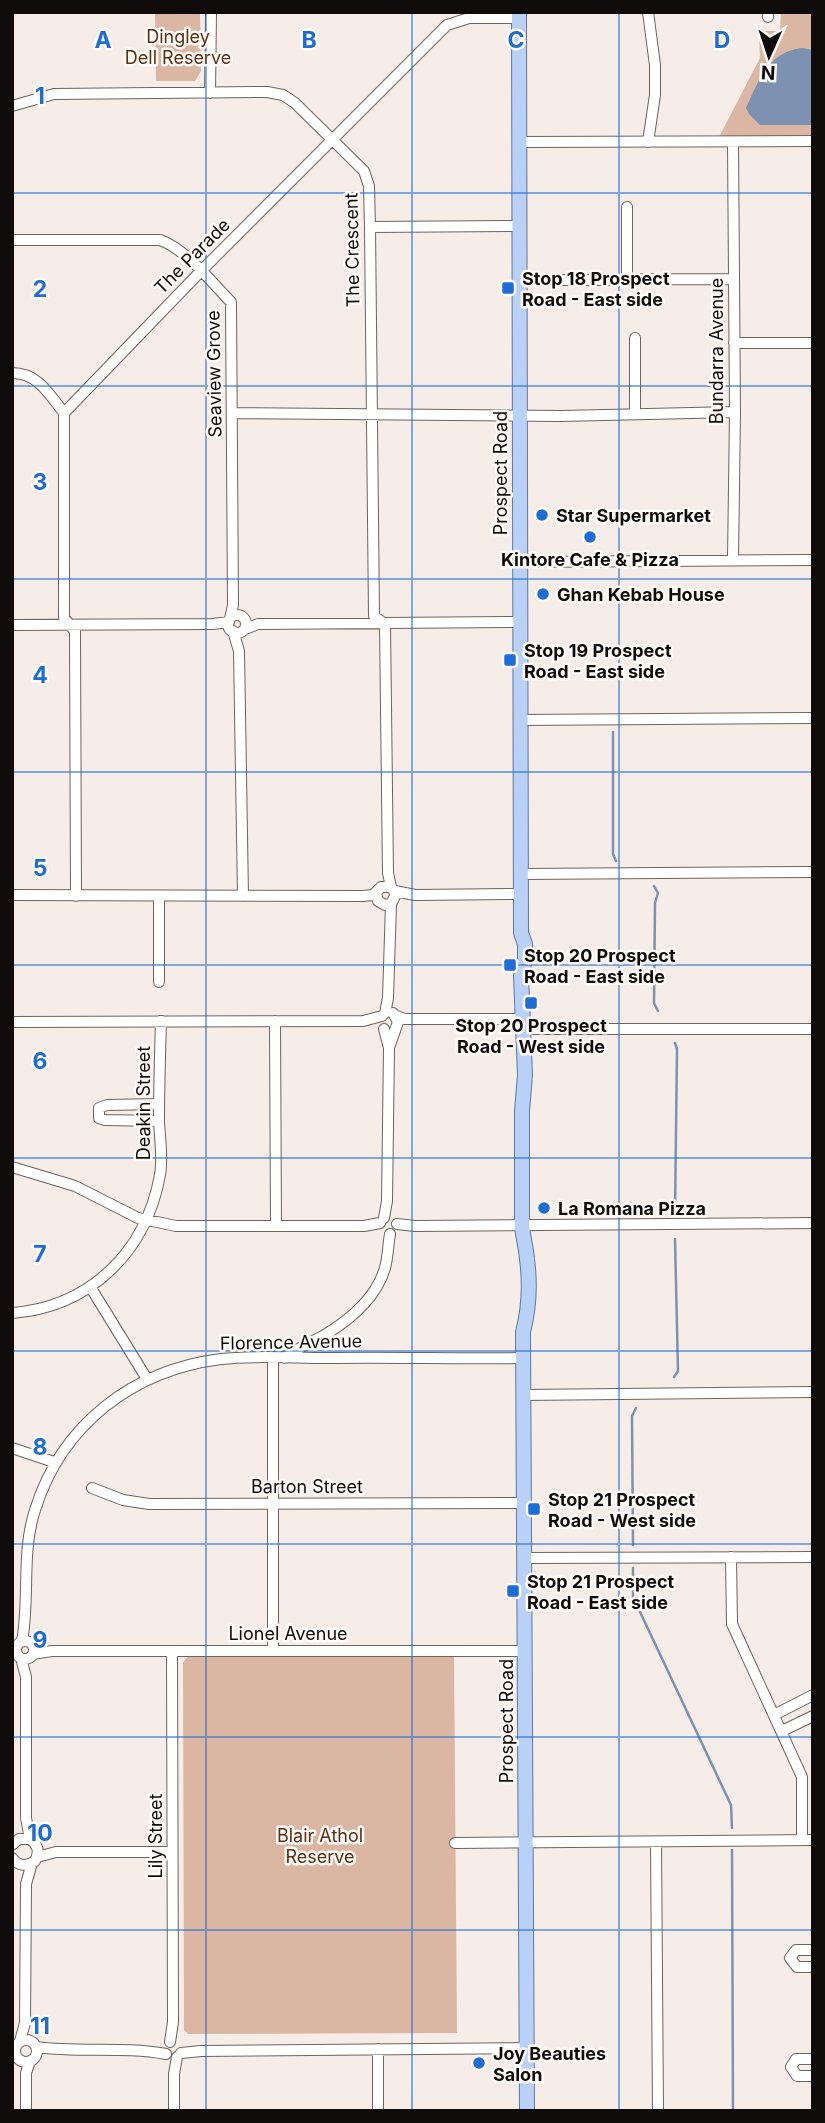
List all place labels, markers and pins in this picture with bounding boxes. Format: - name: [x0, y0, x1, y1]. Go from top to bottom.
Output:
- place label: Stop 18 Prospect Road - East side: [522, 268, 670, 310]
- marker: Stop 18 Prospect Road - East side: [500, 280, 516, 296]
- place label: Star Supermarket: [556, 505, 711, 526]
- marker: Star Supermarket: [534, 507, 550, 523]
- marker: Kintore Cafe & Pizza: [582, 529, 598, 545]
- place label: Kintore Cafe & Pizza: [501, 549, 679, 570]
- place label: Ghan Kebab House: [557, 584, 725, 605]
- marker: Ghan Kebab House: [535, 586, 551, 602]
- place label: Stop 19 Prospect Road - East side: [524, 640, 672, 682]
- marker: Stop 19 Prospect Road - East side: [502, 652, 518, 668]
- place label: Stop 20 Prospect Road - East side: [524, 945, 676, 987]
- marker: Stop 20 Prospect Road - East side: [502, 957, 518, 973]
- marker: Stop 20 Prospect Road - West side: [523, 995, 539, 1011]
- place label: Stop 20 Prospect Road - West side: [455, 1015, 607, 1057]
- place label: La Romana Pizza: [558, 1198, 706, 1219]
- marker: La Romana Pizza: [536, 1200, 552, 1216]
- place label: Stop 21 Prospect Road - West side: [548, 1489, 696, 1531]
- marker: Stop 21 Prospect Road - West side: [526, 1501, 542, 1517]
- place label: Stop 21 Prospect Road - East side: [527, 1571, 675, 1613]
- marker: Stop 21 Prospect Road - East side: [505, 1583, 521, 1599]
- place label: Joy Beauties Salon: [493, 2043, 606, 2085]
- marker: Joy Beauties Salon: [471, 2055, 487, 2071]

